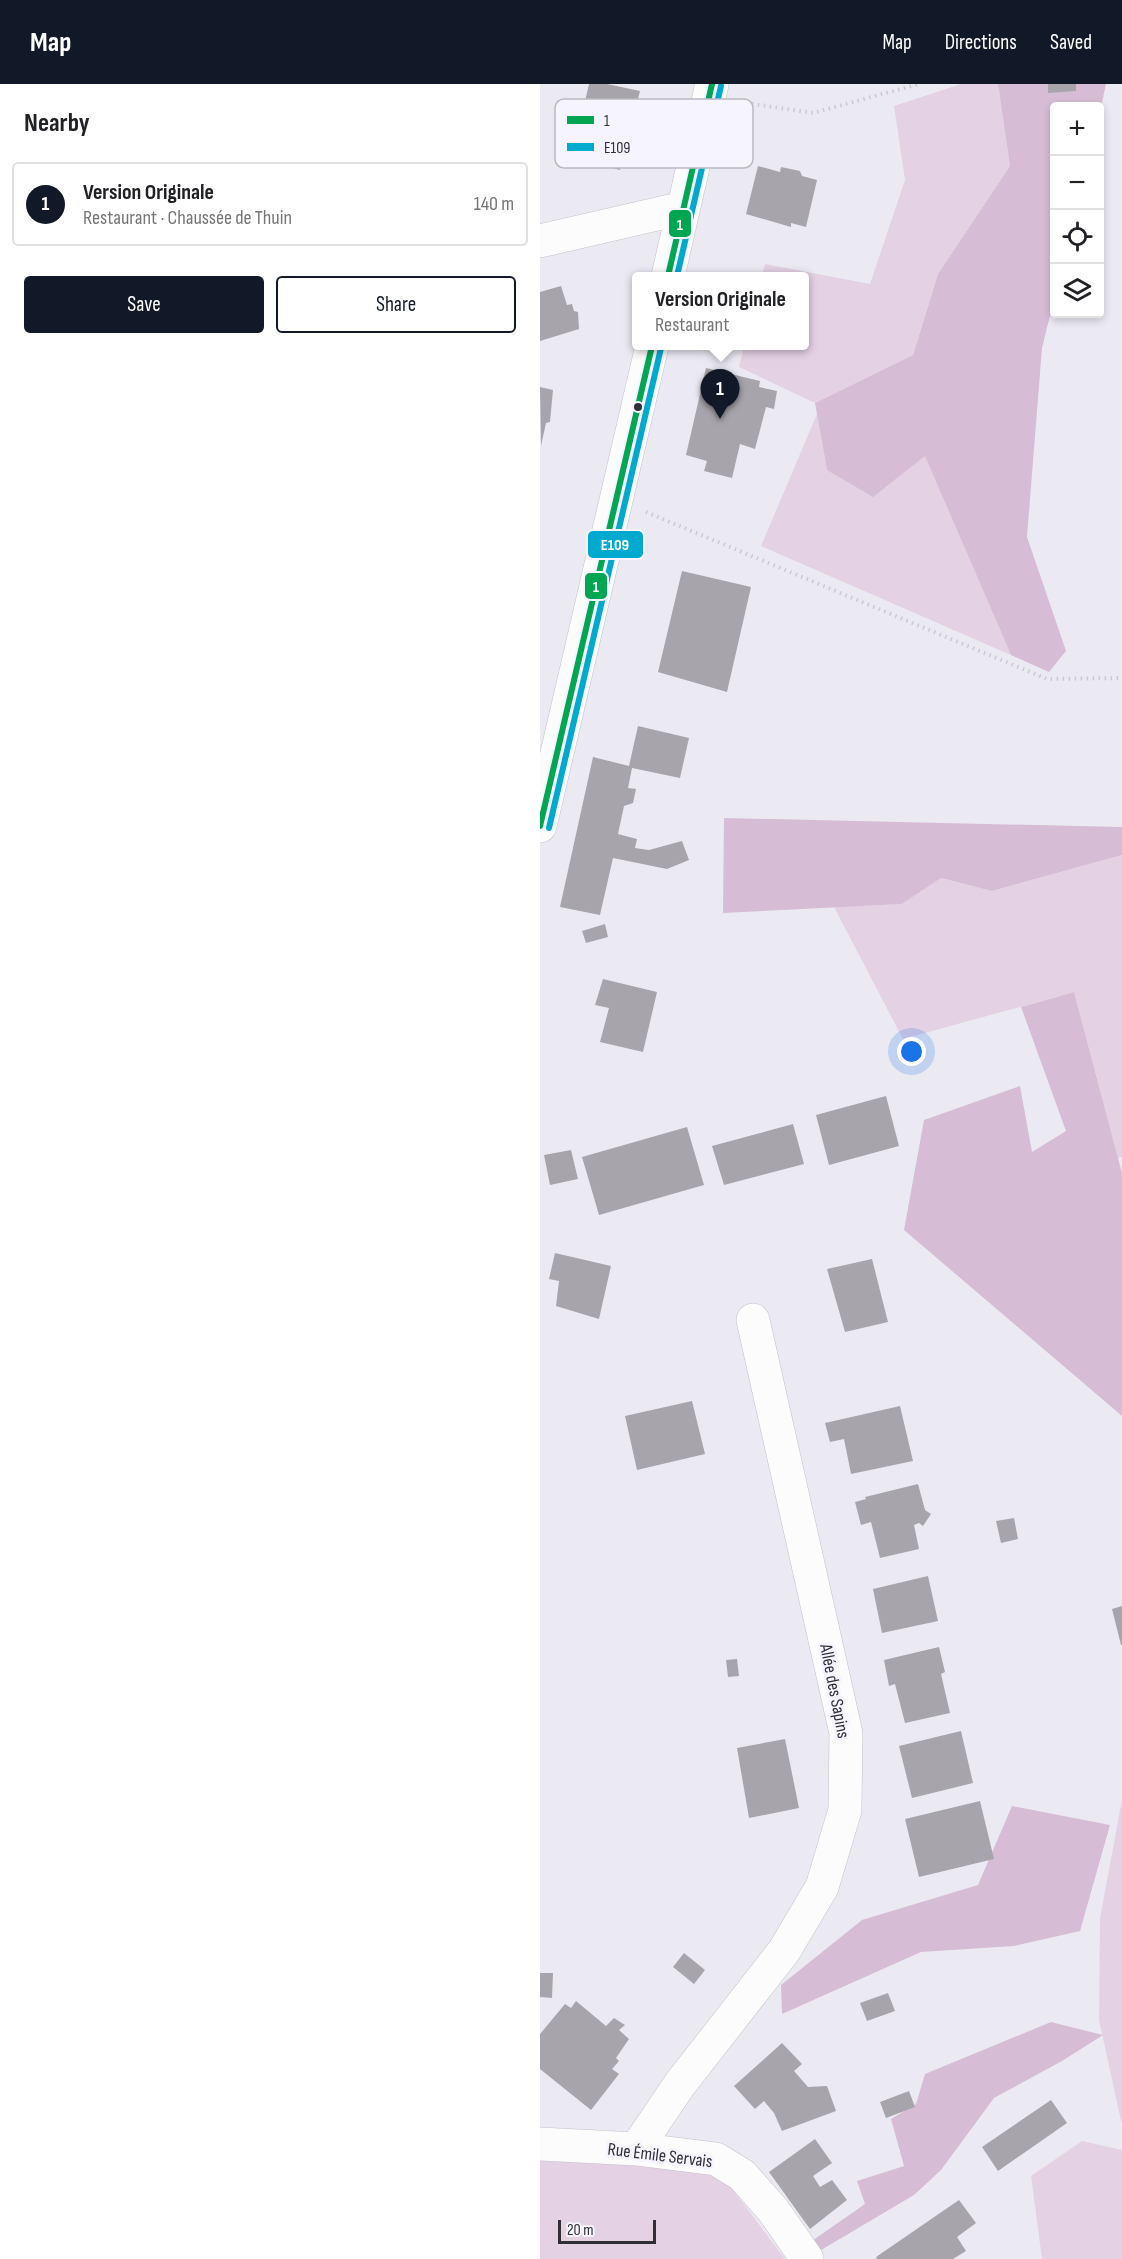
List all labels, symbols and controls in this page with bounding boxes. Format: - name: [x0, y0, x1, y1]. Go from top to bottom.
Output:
- text: Map: [30, 26, 71, 59]
- text: Map: [882, 30, 912, 55]
- text: Directions: [945, 30, 1017, 55]
- text: Saved: [1050, 30, 1092, 55]
- legend: [555, 99, 753, 168]
- map controls: [1050, 102, 1104, 318]
- button: +: [1050, 102, 1104, 156]
- text: Nearby: [24, 108, 90, 139]
- text: 1: [604, 112, 610, 131]
- text: E109: [604, 139, 630, 158]
- button: −: [1050, 156, 1104, 210]
- text: Version Originale: [83, 179, 214, 206]
- text: 1: [42, 192, 49, 216]
- text: 140 m: [474, 192, 514, 216]
- text: Restaurant · Chaussée de Thuin: [83, 206, 292, 230]
- line badge: 1: [668, 209, 692, 238]
- button: locate: [1050, 210, 1104, 264]
- text: 1: [677, 216, 684, 235]
- button: layers: [1050, 264, 1104, 318]
- popup: [632, 272, 809, 350]
- button: Save: [24, 276, 264, 333]
- button: Share: [276, 276, 516, 333]
- text: Version Originale: [655, 286, 786, 313]
- text: Restaurant: [655, 313, 729, 337]
- pin: 1: [700, 370, 740, 419]
- unlabelled marker: [632, 401, 644, 413]
- line badge: E109: [587, 530, 644, 559]
- text: E109: [601, 536, 629, 555]
- line badge: 1: [584, 572, 608, 600]
- text: 1: [593, 578, 600, 597]
- your location: [897, 1037, 926, 1066]
- street label: Allée des Sapins: [815, 1641, 854, 1740]
- street label: Rue Émile Servais: [606, 2139, 714, 2172]
- scale bar: [558, 2217, 656, 2244]
- text: 20 m: [567, 2221, 594, 2240]

